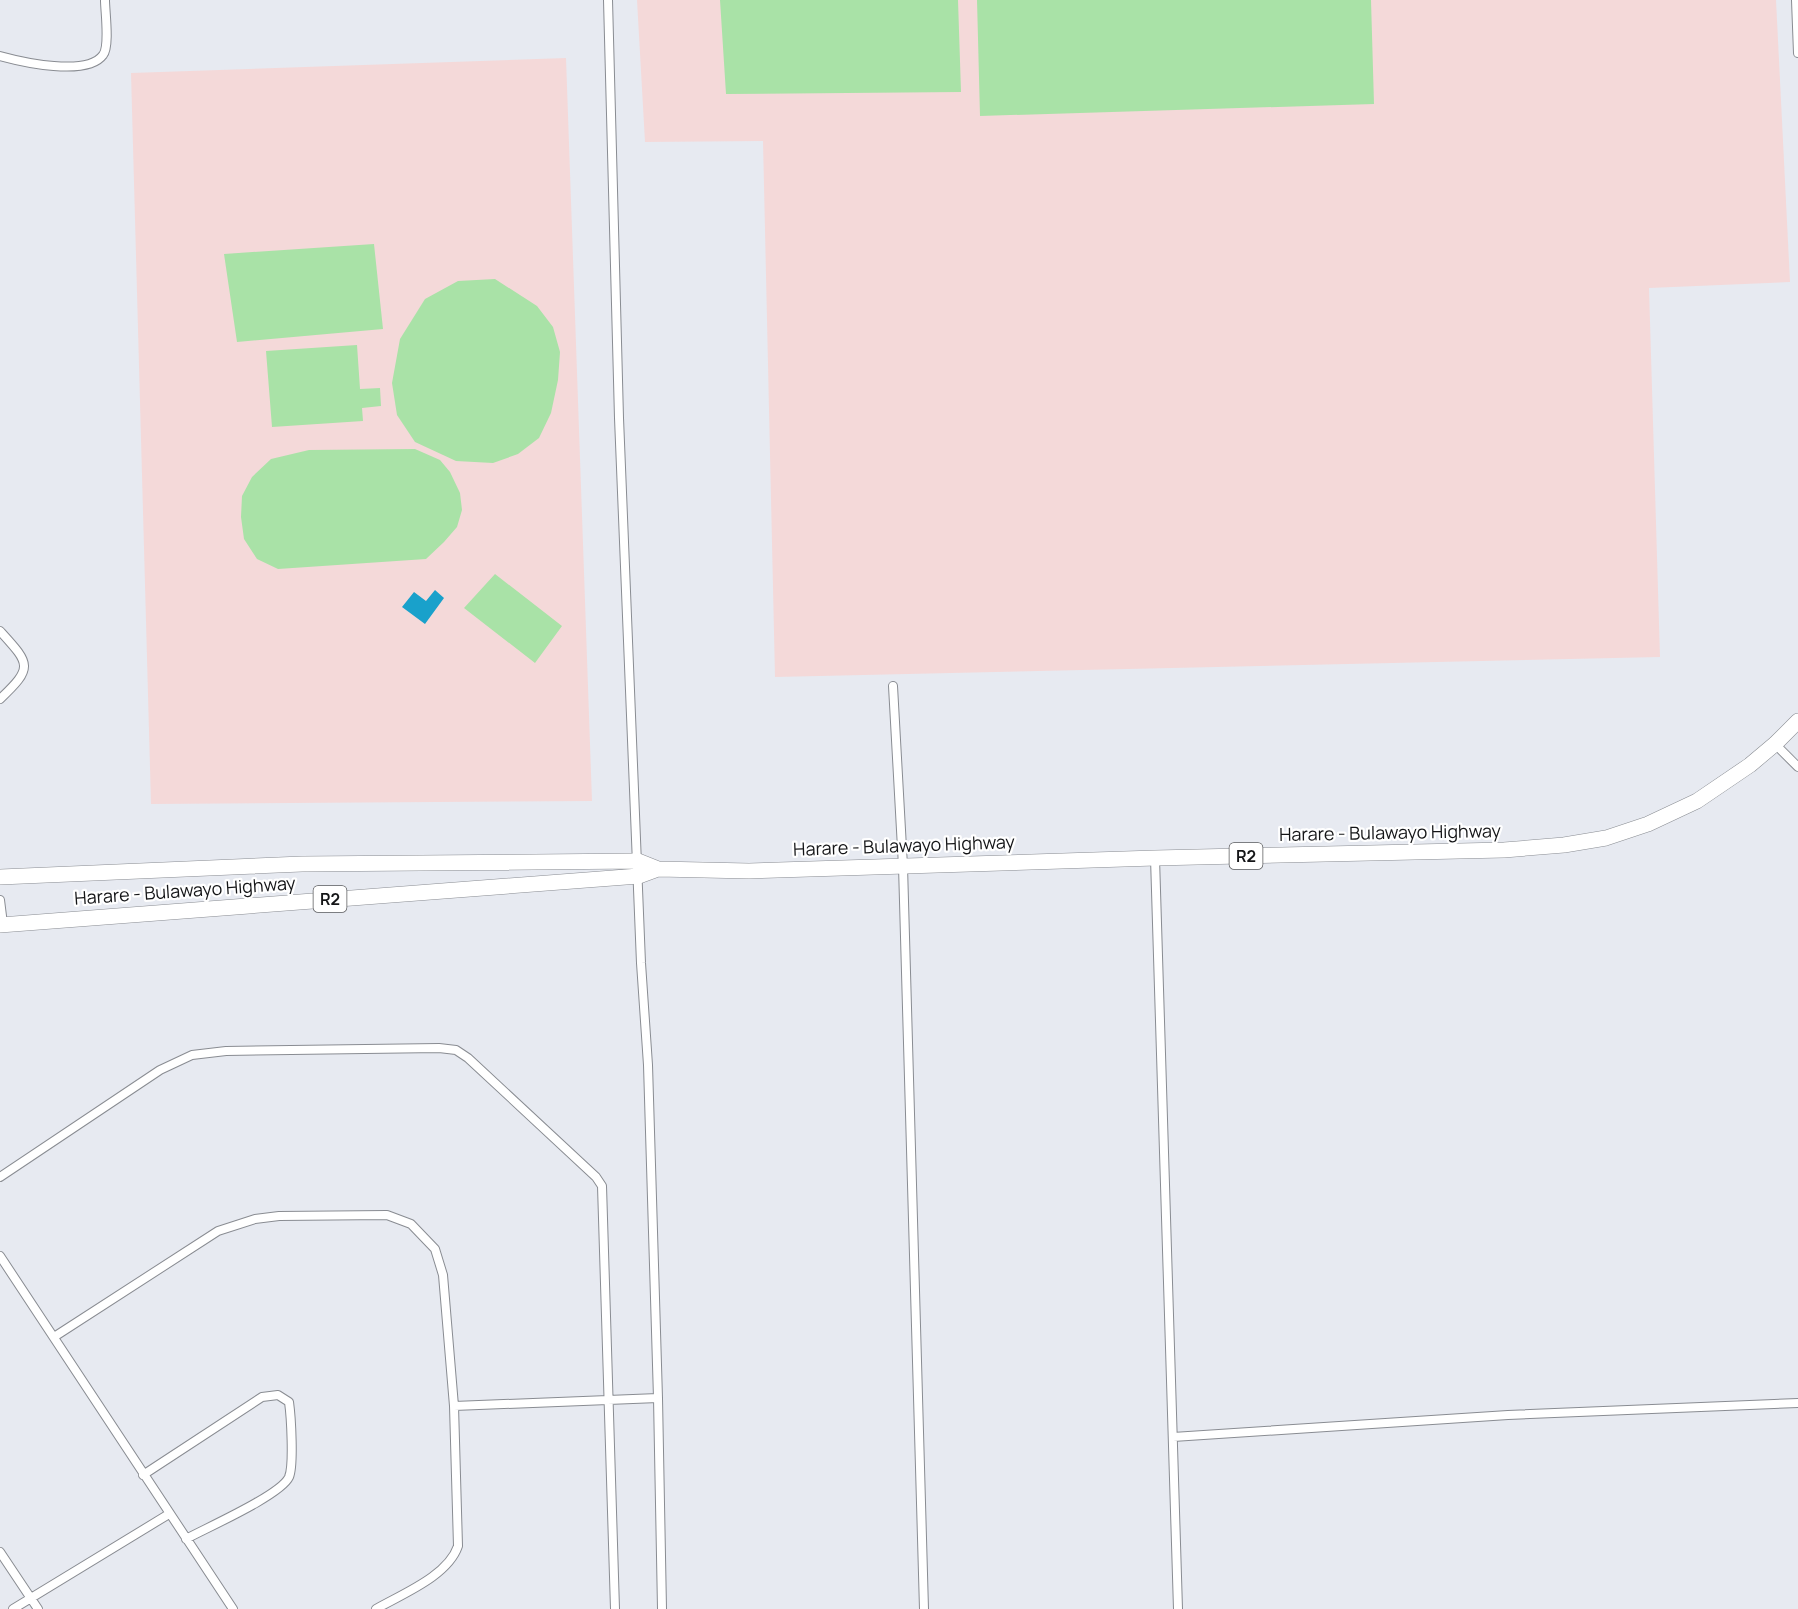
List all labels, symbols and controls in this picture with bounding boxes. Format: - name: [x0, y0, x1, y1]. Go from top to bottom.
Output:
- street label: Harare - Bulawayo Highway: [1279, 818, 1502, 846]
- street label: Harare - Bulawayo Highway: [793, 829, 1016, 861]
- road number: R2: [1230, 843, 1262, 869]
- street label: Harare - Bulawayo Highway: [73, 870, 297, 910]
- road number: R2: [314, 886, 346, 912]

